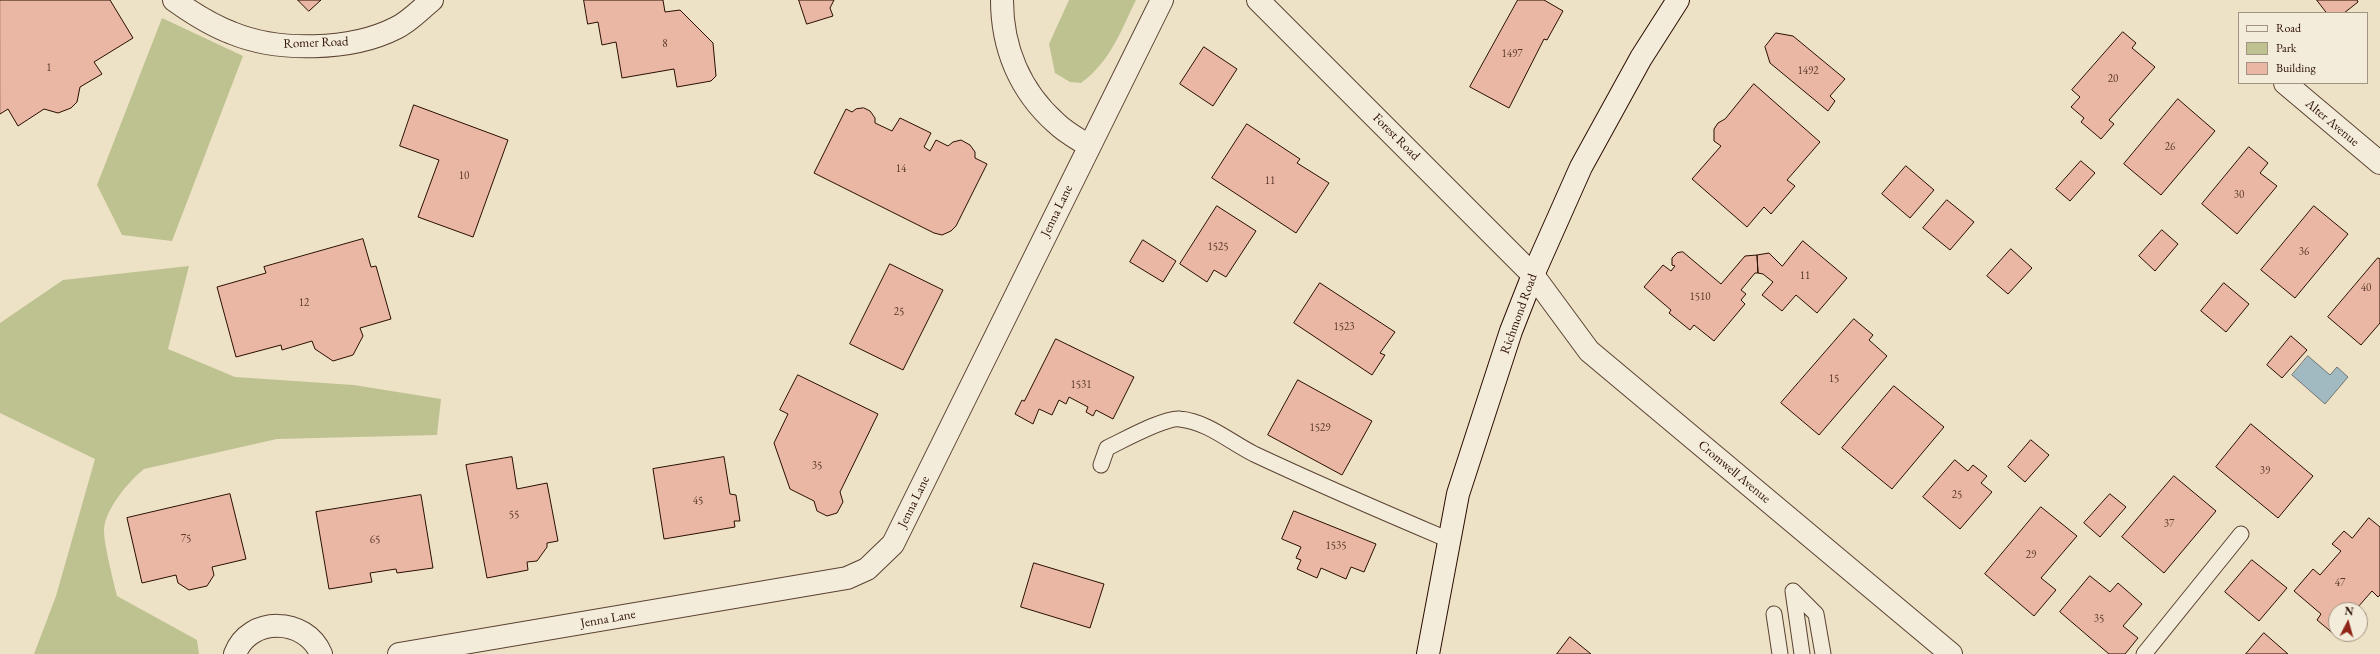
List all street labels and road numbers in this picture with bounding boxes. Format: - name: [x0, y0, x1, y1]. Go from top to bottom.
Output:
- street label: Romer Road: [283, 34, 349, 52]
- street label: Alter Avenue: [2302, 96, 2362, 150]
- street label: Forest Road: [1369, 110, 1423, 164]
- street label: Jenna Lane: [1038, 183, 1076, 239]
- street label: Richmond Road: [1497, 272, 1541, 356]
- street label: Cromwell Avenue: [1695, 437, 1773, 507]
- street label: Jenna Lane: [895, 474, 933, 530]
- street label: Jenna Lane: [579, 606, 637, 632]

